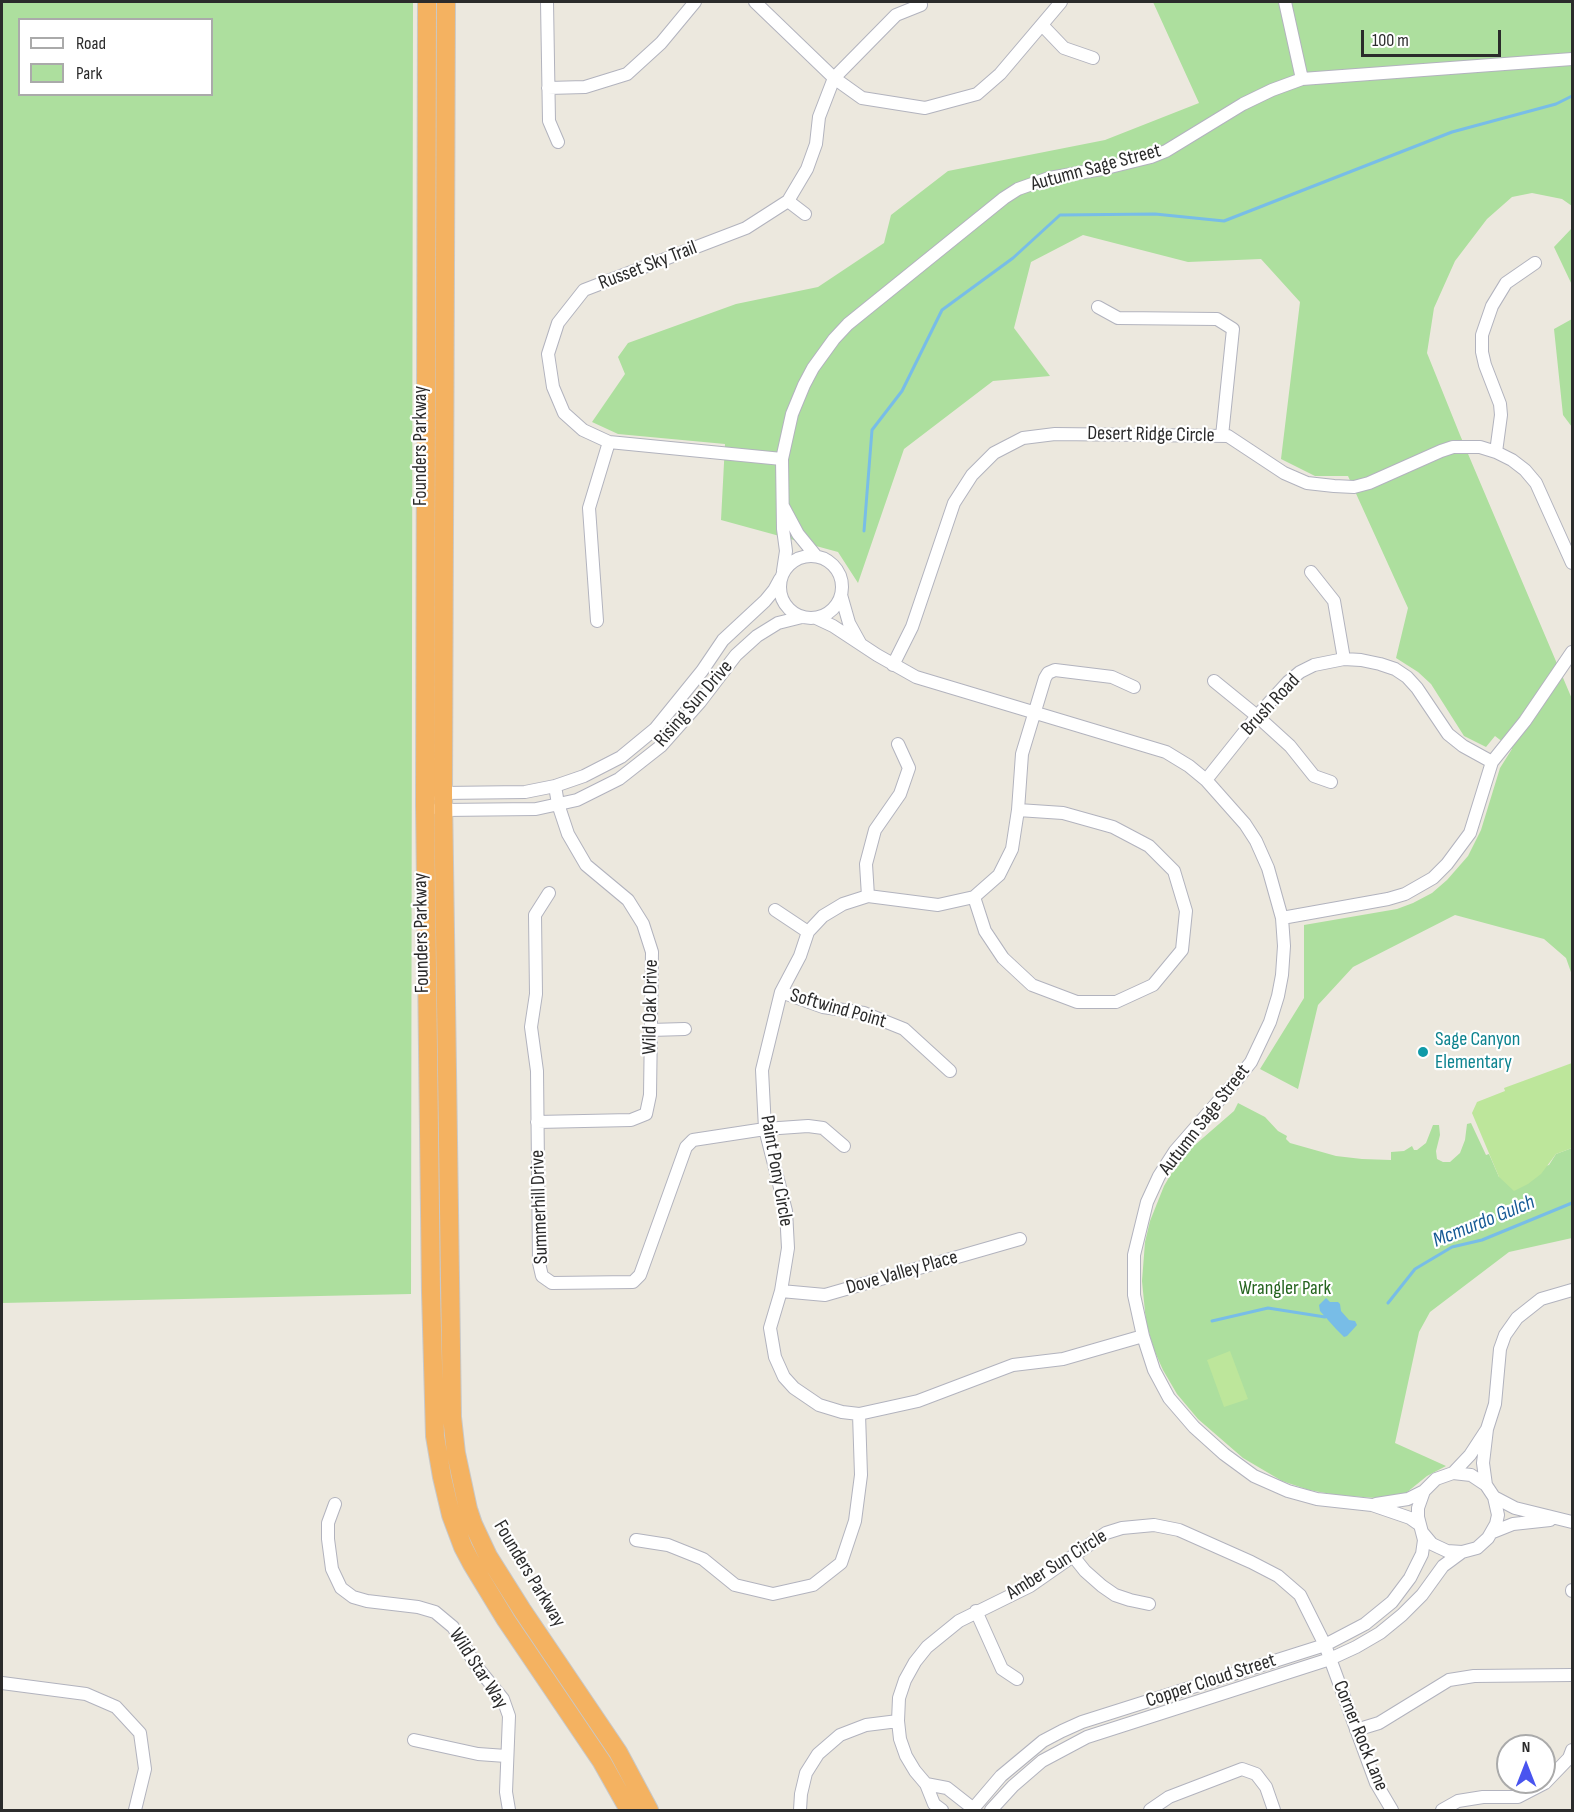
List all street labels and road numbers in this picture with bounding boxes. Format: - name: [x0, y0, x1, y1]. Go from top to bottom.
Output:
- street label: Autumn Sage Street: [1028, 139, 1164, 197]
- street label: Russet Sky Trail: [595, 236, 701, 296]
- street label: Founders Parkway: [409, 386, 433, 506]
- street label: Desert Ridge Circle: [1087, 422, 1215, 448]
- street label: Rising Sun Drive: [650, 656, 738, 752]
- street label: Brush Road: [1237, 669, 1305, 741]
- street label: Founders Parkway: [409, 873, 435, 993]
- street label: Wild Oak Drive: [638, 959, 664, 1055]
- street label: Softwind Point: [787, 984, 889, 1034]
- street label: Autumn Sage Street: [1154, 1060, 1256, 1180]
- street label: Paint Pony Circle: [754, 1114, 798, 1228]
- street label: Summerhill Drive: [526, 1150, 554, 1264]
- street label: Dove Valley Place: [843, 1246, 961, 1300]
- street label: Founders Parkway: [488, 1516, 570, 1632]
- street label: Amber Sun Circle: [1002, 1525, 1112, 1605]
- street label: Wild Star Way: [443, 1624, 513, 1714]
- street label: Copper Cloud Street: [1143, 1649, 1279, 1713]
- street label: Corner Rock Lane: [1327, 1677, 1393, 1795]

